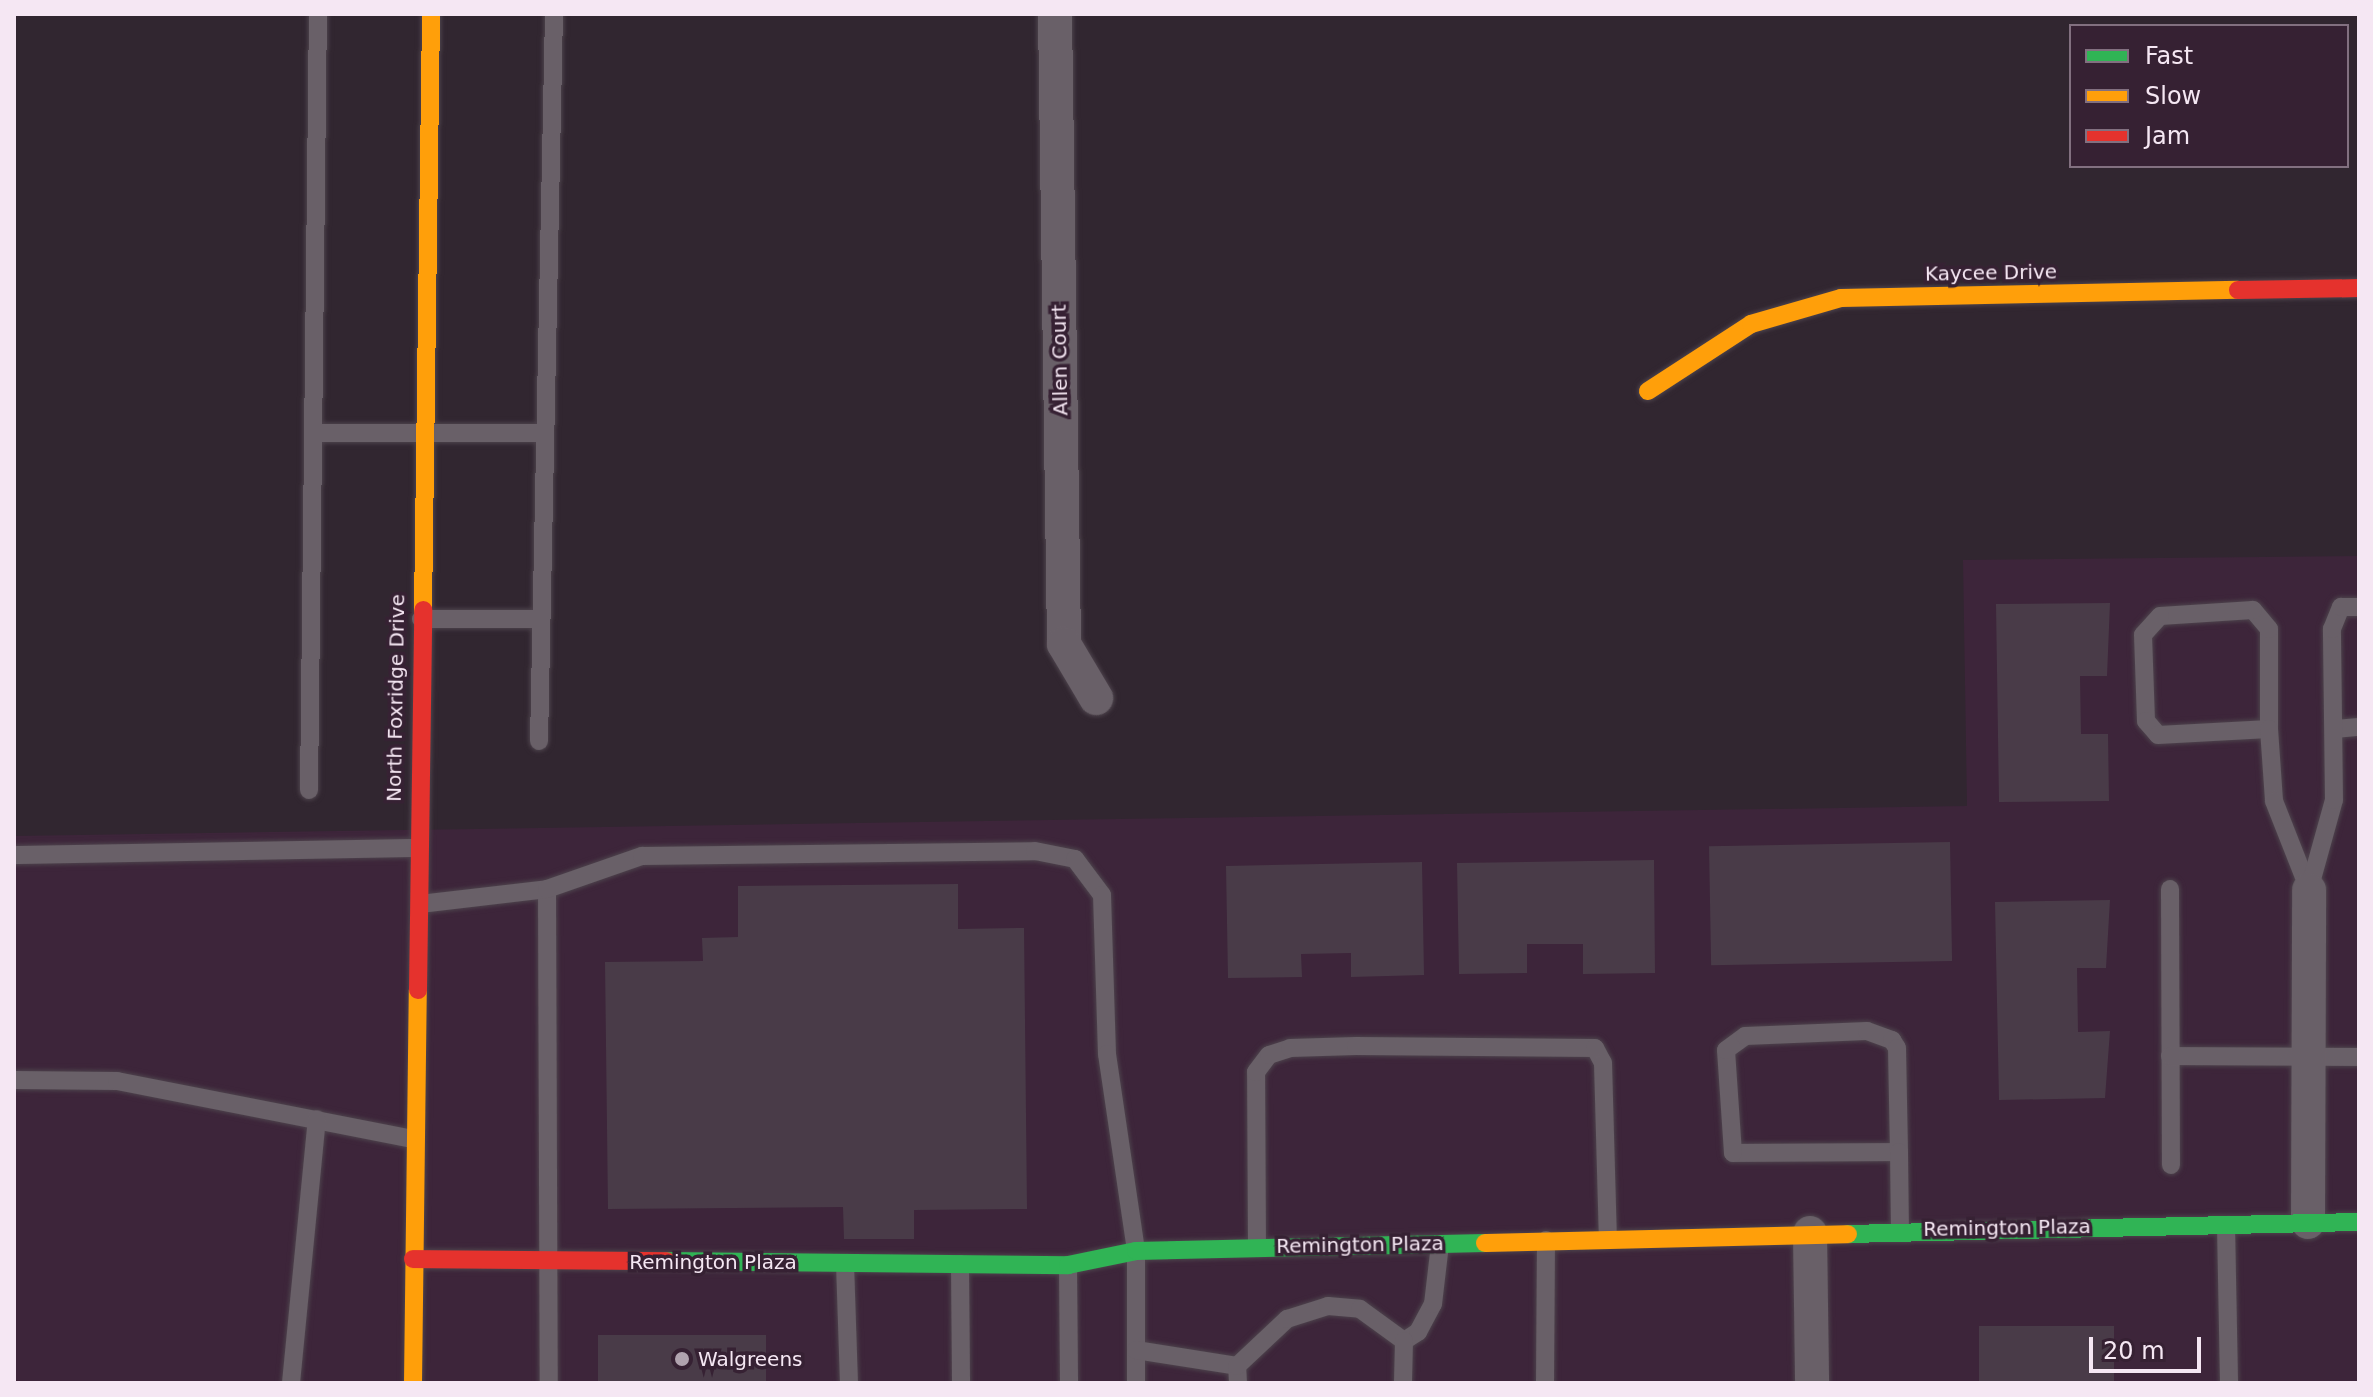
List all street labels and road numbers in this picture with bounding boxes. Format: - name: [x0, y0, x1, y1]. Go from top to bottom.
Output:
- street label: Kaycee Drive: [1925, 260, 2057, 286]
- street label: Allen Court: [1047, 304, 1073, 416]
- street label: North Foxridge Drive: [382, 594, 410, 802]
- street label: Remington Plaza: [1923, 1215, 2091, 1241]
- street label: Remington Plaza: [1276, 1232, 1444, 1258]
- street label: Remington Plaza: [629, 1250, 797, 1274]

